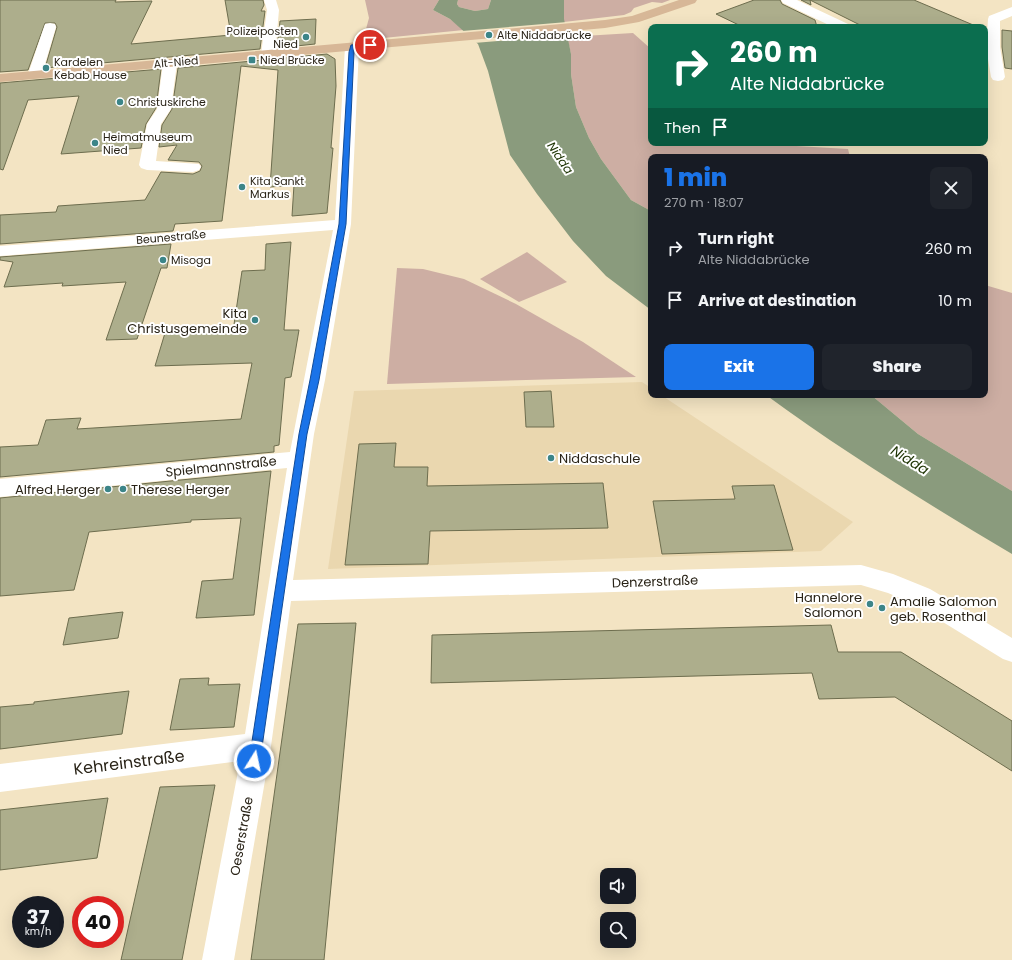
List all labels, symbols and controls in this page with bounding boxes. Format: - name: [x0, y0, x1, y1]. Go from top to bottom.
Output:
- place label: Polizeiposten Nied: [227, 23, 298, 52]
- place label: Alte Niddabrücke: [497, 27, 592, 43]
- pin: [353, 28, 387, 62]
- marker: Alte Niddabrücke: [484, 30, 494, 40]
- marker: Polizeiposten Nied: [301, 32, 311, 42]
- text: 260 m: [730, 33, 818, 72]
- icon: arrive: [359, 34, 381, 56]
- icon: right: [664, 40, 716, 92]
- street label: Alt-Nied: [153, 52, 199, 72]
- place label: Nied Brücke: [260, 52, 325, 68]
- place label: Kardelen Kebab House: [54, 54, 127, 83]
- marker: Nied Brücke: [247, 55, 257, 65]
- marker: Kardelen Kebab House: [41, 63, 51, 73]
- text: Alte Niddabrücke: [730, 71, 884, 96]
- place label: Christuskirche: [128, 94, 206, 110]
- marker: Christuskirche: [115, 97, 125, 107]
- icon: arrive: [709, 116, 731, 138]
- text: Then: [664, 117, 701, 138]
- place label: Heimatmuseum Nied: [103, 129, 192, 158]
- marker: Heimatmuseum Nied: [90, 138, 100, 148]
- water label: Nidda: [543, 138, 577, 177]
- text: 1 min: [664, 161, 727, 194]
- button: close: [930, 167, 972, 209]
- place label: Kita Sankt Markus: [250, 173, 304, 202]
- marker: Kita Sankt Markus: [237, 182, 247, 192]
- text: 270 m · 18:07: [664, 193, 744, 212]
- street label: Beunestraße: [135, 226, 207, 248]
- text: Turn right: [698, 228, 774, 249]
- icon: right: [664, 237, 686, 259]
- text: 260 m: [925, 238, 972, 259]
- text: Alte Niddabrücke: [698, 250, 810, 269]
- place label: Misoga: [171, 252, 211, 268]
- marker: Misoga: [158, 255, 168, 265]
- icon: arrive: [664, 289, 686, 311]
- text: Arrive at destination: [698, 290, 856, 311]
- text: 10 m: [938, 290, 972, 311]
- place label: Kita Christusgemeinde: [127, 304, 247, 338]
- marker: Kita Christusgemeinde: [250, 315, 260, 325]
- button: Exit: [664, 344, 814, 390]
- button: Share: [822, 344, 972, 390]
- water label: Nidda: [887, 440, 933, 480]
- place label: Niddaschule: [559, 449, 640, 468]
- street label: Spielmannstraße: [164, 451, 278, 482]
- marker: Niddaschule: [546, 453, 556, 463]
- place label: Alfred Herger: [15, 480, 100, 499]
- place label: Therese Herger: [131, 480, 229, 499]
- marker: Alfred Herger: [103, 484, 113, 494]
- marker: Therese Herger: [118, 484, 128, 494]
- street label: Denzerstraße: [611, 570, 699, 593]
- place label: Hannelore Salomon: [795, 588, 862, 622]
- place label: Amalie Salomon geb. Rosenthal: [890, 592, 997, 626]
- marker: Hannelore Salomon: [865, 599, 875, 609]
- marker: Amalie Salomon geb. Rosenthal: [877, 603, 887, 613]
- position arrow: [233, 740, 275, 782]
- street label: Kehreinstraße: [72, 744, 186, 781]
- street label: Oeserstraße: [225, 795, 258, 877]
- map controls: [600, 868, 636, 948]
- button: sound: [600, 868, 636, 904]
- speed limit sign: 40: [72, 896, 124, 948]
- text: 37: [27, 903, 49, 931]
- button: search: [600, 912, 636, 948]
- text: km/h: [25, 924, 51, 939]

